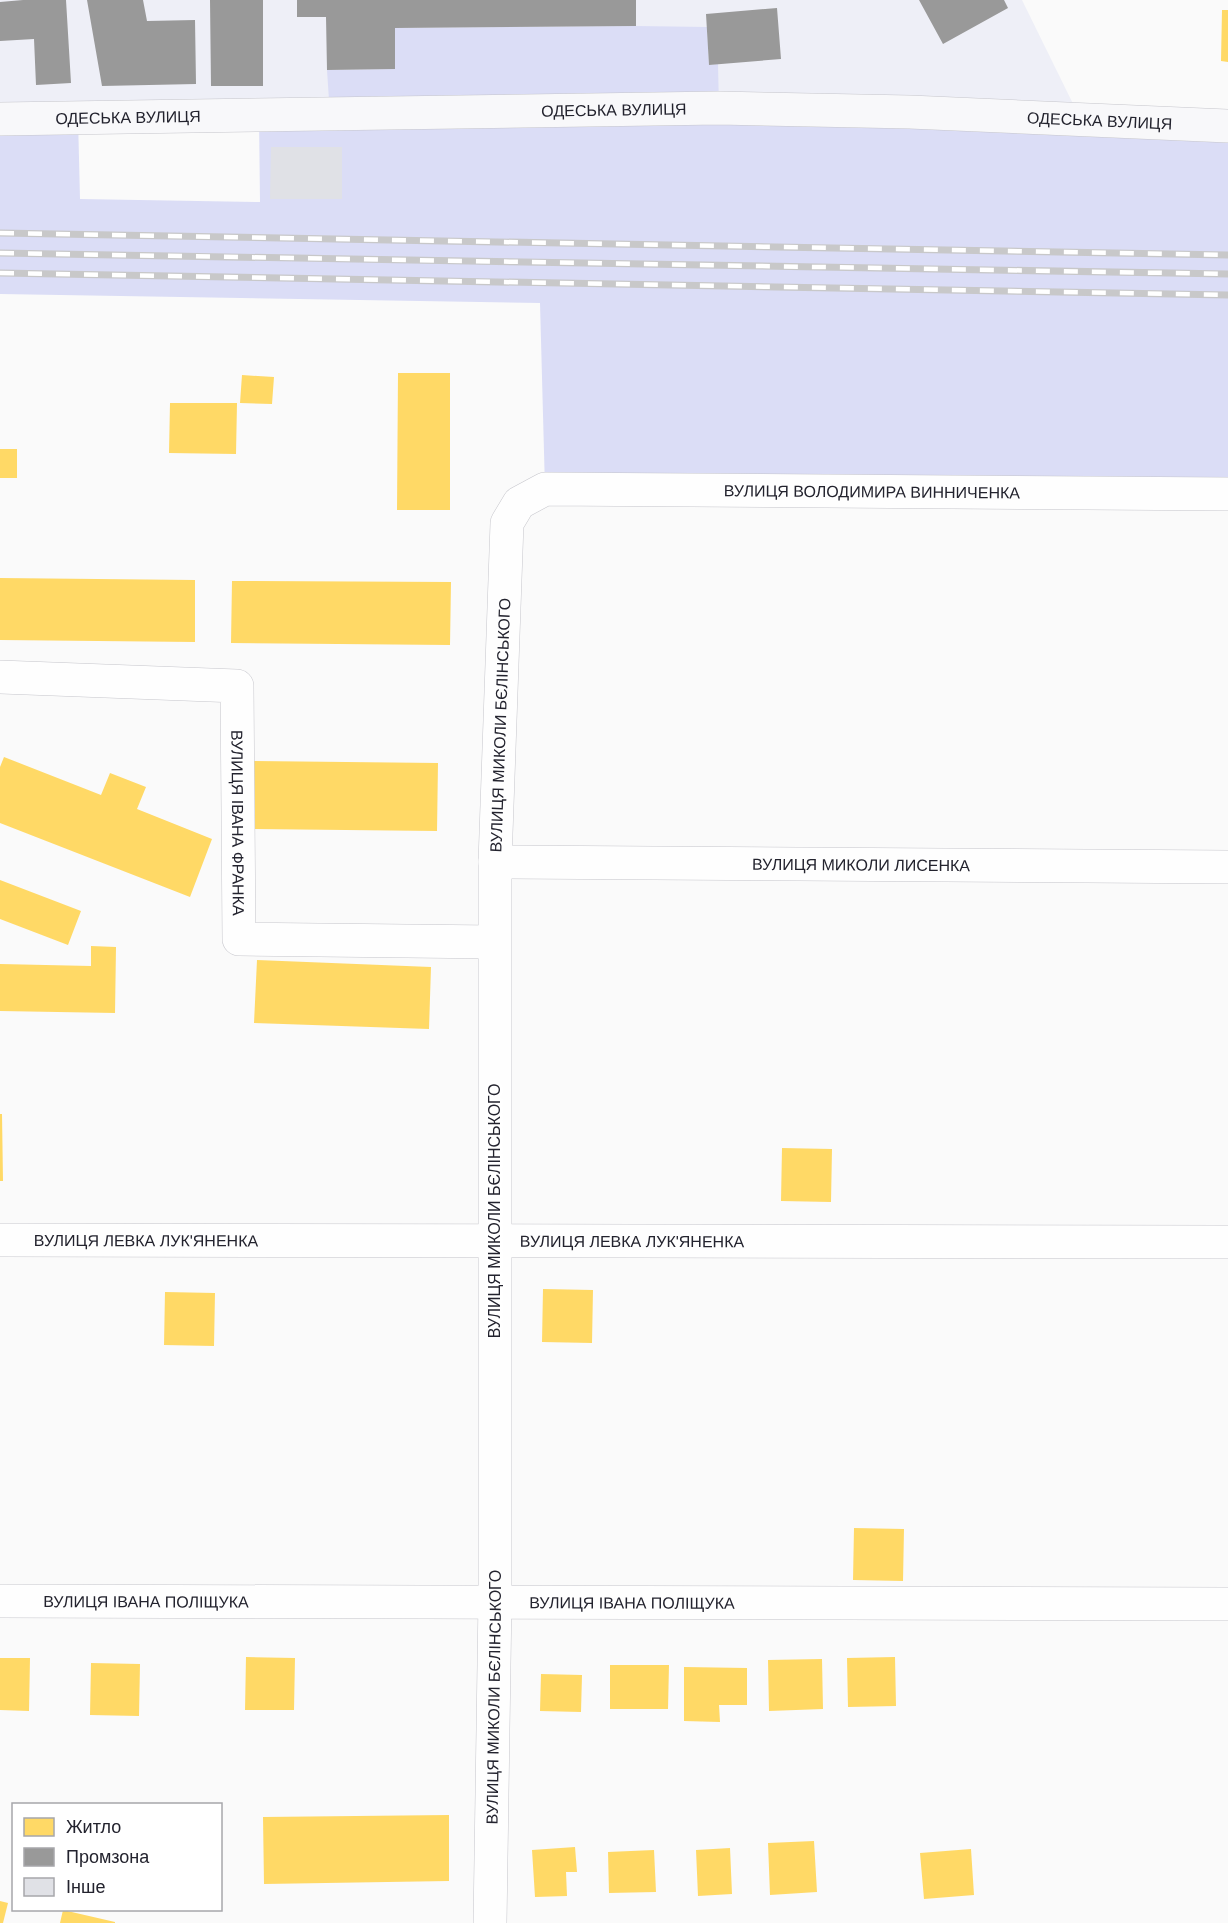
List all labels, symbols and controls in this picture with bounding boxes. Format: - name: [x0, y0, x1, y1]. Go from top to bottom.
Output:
- street label: ОДЕСЬКА ВУЛИЦЯ: [541, 100, 687, 120]
- street label: ОДЕСЬКА ВУЛИЦЯ: [55, 108, 201, 127]
- street label: ОДЕСЬКА ВУЛИЦЯ: [1027, 109, 1173, 133]
- street label: ВУЛИЦЯ ВОЛОДИМИРА ВИННИЧЕНКА: [724, 482, 1020, 501]
- street label: ВУЛИЦЯ МИКОЛИ БЄЛІНСЬКОГО: [487, 598, 513, 853]
- street label: ВУЛИЦЯ ІВАНА ФРАНКА: [228, 730, 247, 916]
- street label: ВУЛИЦЯ МИКОЛИ ЛИСЕНКА: [752, 856, 970, 874]
- street label: ВУЛИЦЯ МИКОЛИ БЄЛІНСЬКОГО: [486, 1084, 503, 1338]
- street label: ВУЛИЦЯ ЛЕВКА ЛУК'ЯНЕНКА: [34, 1232, 259, 1249]
- street label: ВУЛИЦЯ ЛЕВКА ЛУК'ЯНЕНКА: [520, 1233, 745, 1250]
- street label: ВУЛИЦЯ МИКОЛИ БЄЛІНСЬКОГО: [484, 1570, 504, 1825]
- street label: ВУЛИЦЯ ІВАНА ПОЛІЩУКА: [43, 1593, 249, 1611]
- street label: ВУЛИЦЯ ІВАНА ПОЛІЩУКА: [529, 1594, 735, 1612]
- legend: [12, 1803, 222, 1911]
- text: Житло: [66, 1817, 121, 1837]
- text: Промзона: [66, 1847, 150, 1867]
- text: Інше: [66, 1877, 105, 1897]

